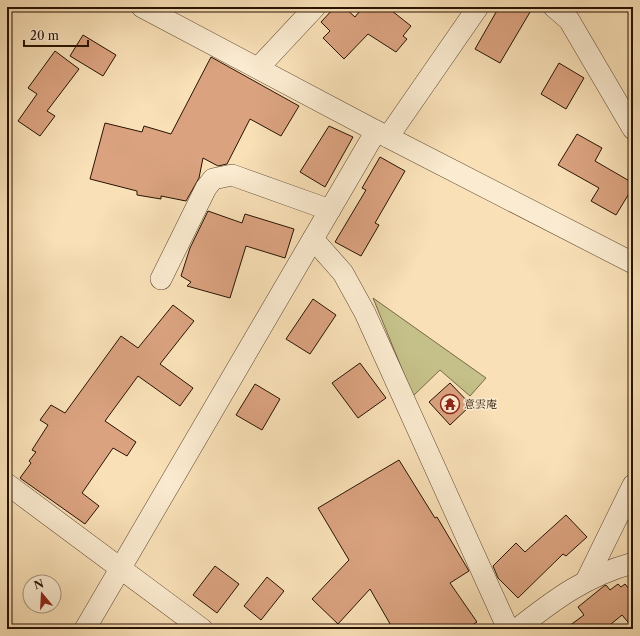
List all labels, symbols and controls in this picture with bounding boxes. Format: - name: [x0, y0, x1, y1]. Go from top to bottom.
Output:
- scale bar: [24, 22, 88, 48]
- text: 20 m: [30, 28, 59, 43]
- temple icon: 意雲庵: [439, 393, 461, 415]
- place label: 意雲庵: [464, 397, 497, 411]
- north arrow: [22, 574, 62, 614]
- text: N: [32, 576, 46, 593]

